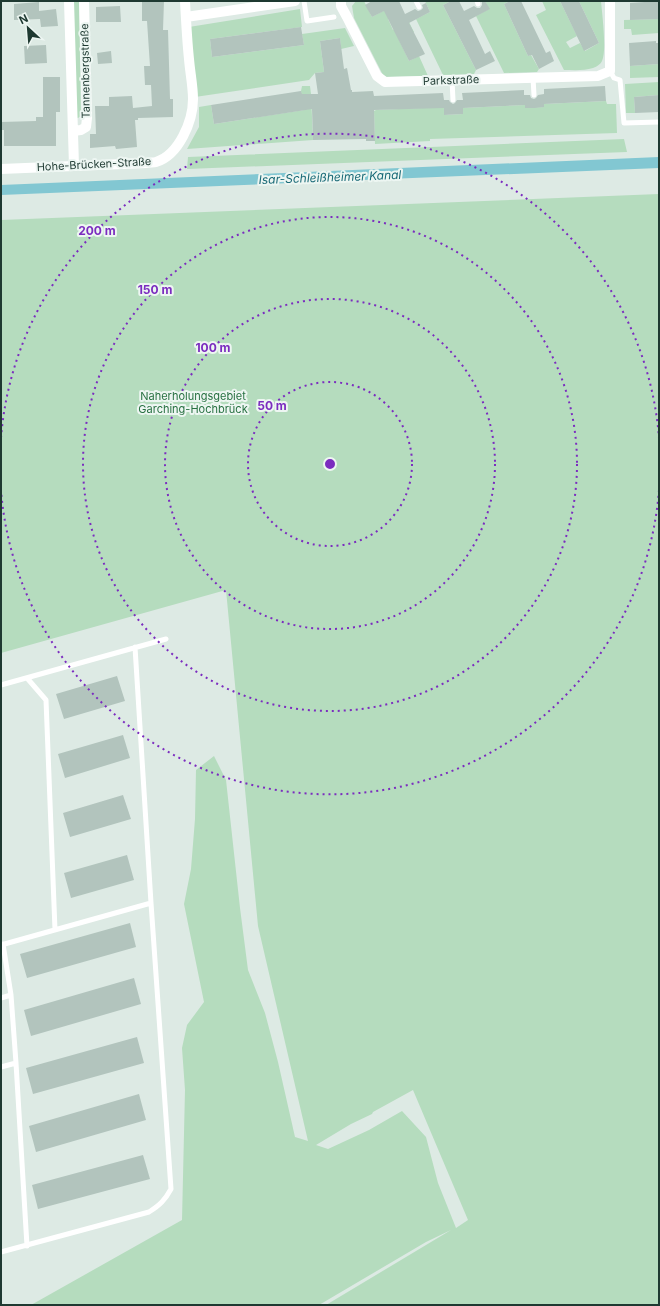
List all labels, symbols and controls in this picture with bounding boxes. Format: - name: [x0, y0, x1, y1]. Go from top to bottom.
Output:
- north arrow: [8, 8, 48, 48]
- text: N: [17, 11, 30, 27]
- street label: Tannenbergstraße: [77, 23, 93, 119]
- street label: Parkstraße: [423, 72, 479, 88]
- street label: Hohe-Brücken-Straße: [36, 154, 152, 174]
- water label: Isar-Schleißheimer Kanal: [258, 167, 402, 187]
- text: 200 m: [78, 223, 116, 238]
- text: 150 m: [138, 282, 172, 297]
- text: 100 m: [195, 340, 231, 355]
- park label: Naherholungsgebiet Garching-Hochbrück: [138, 389, 248, 416]
- text: 50 m: [257, 398, 287, 413]
- centre of rings: [323, 457, 337, 471]

